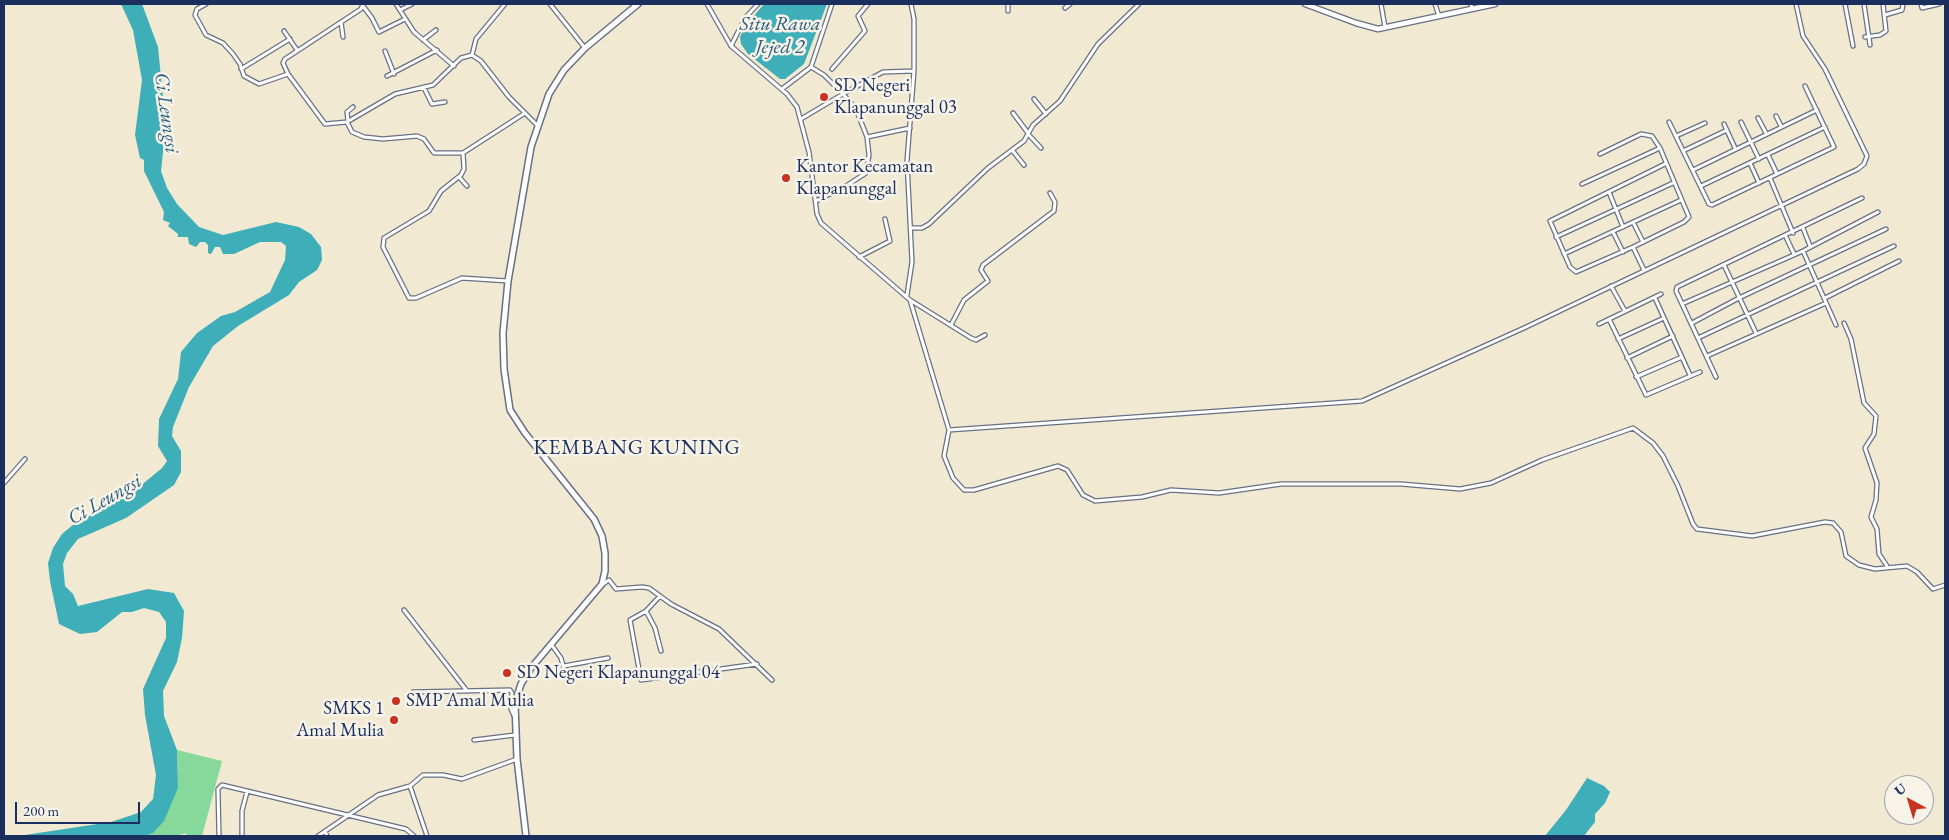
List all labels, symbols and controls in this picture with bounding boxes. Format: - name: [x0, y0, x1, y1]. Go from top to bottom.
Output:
- water label: Situ Rawa Jejed 2: [739, 13, 821, 60]
- water label: Ci Leungsi: [148, 71, 184, 155]
- place label: SD Negeri Klapanunggal 03: [834, 75, 957, 119]
- marker: SD Negeri Klapanunggal 03: [818, 91, 830, 103]
- place label: Kantor Kecamatan Klapanunggal: [796, 156, 933, 200]
- marker: Kantor Kecamatan Klapanunggal: [780, 172, 792, 184]
- district label: KEMBANG KUNING: [531, 435, 743, 461]
- water label: Ci Leungsi: [64, 469, 146, 531]
- place label: SD Negeri Klapanunggal 04: [517, 662, 720, 684]
- marker: SD Negeri Klapanunggal 04: [501, 667, 513, 679]
- place label: SMP Amal Mulia: [406, 690, 534, 712]
- marker: SMP Amal Mulia: [390, 695, 402, 707]
- place label: SMKS 1 Amal Mulia: [296, 698, 384, 742]
- marker: SMKS 1 Amal Mulia: [388, 714, 400, 726]
- north arrow: [1884, 775, 1934, 825]
- text: U: [1890, 779, 1910, 799]
- scale bar: [18, 792, 142, 824]
- text: 200 m: [23, 801, 59, 820]

